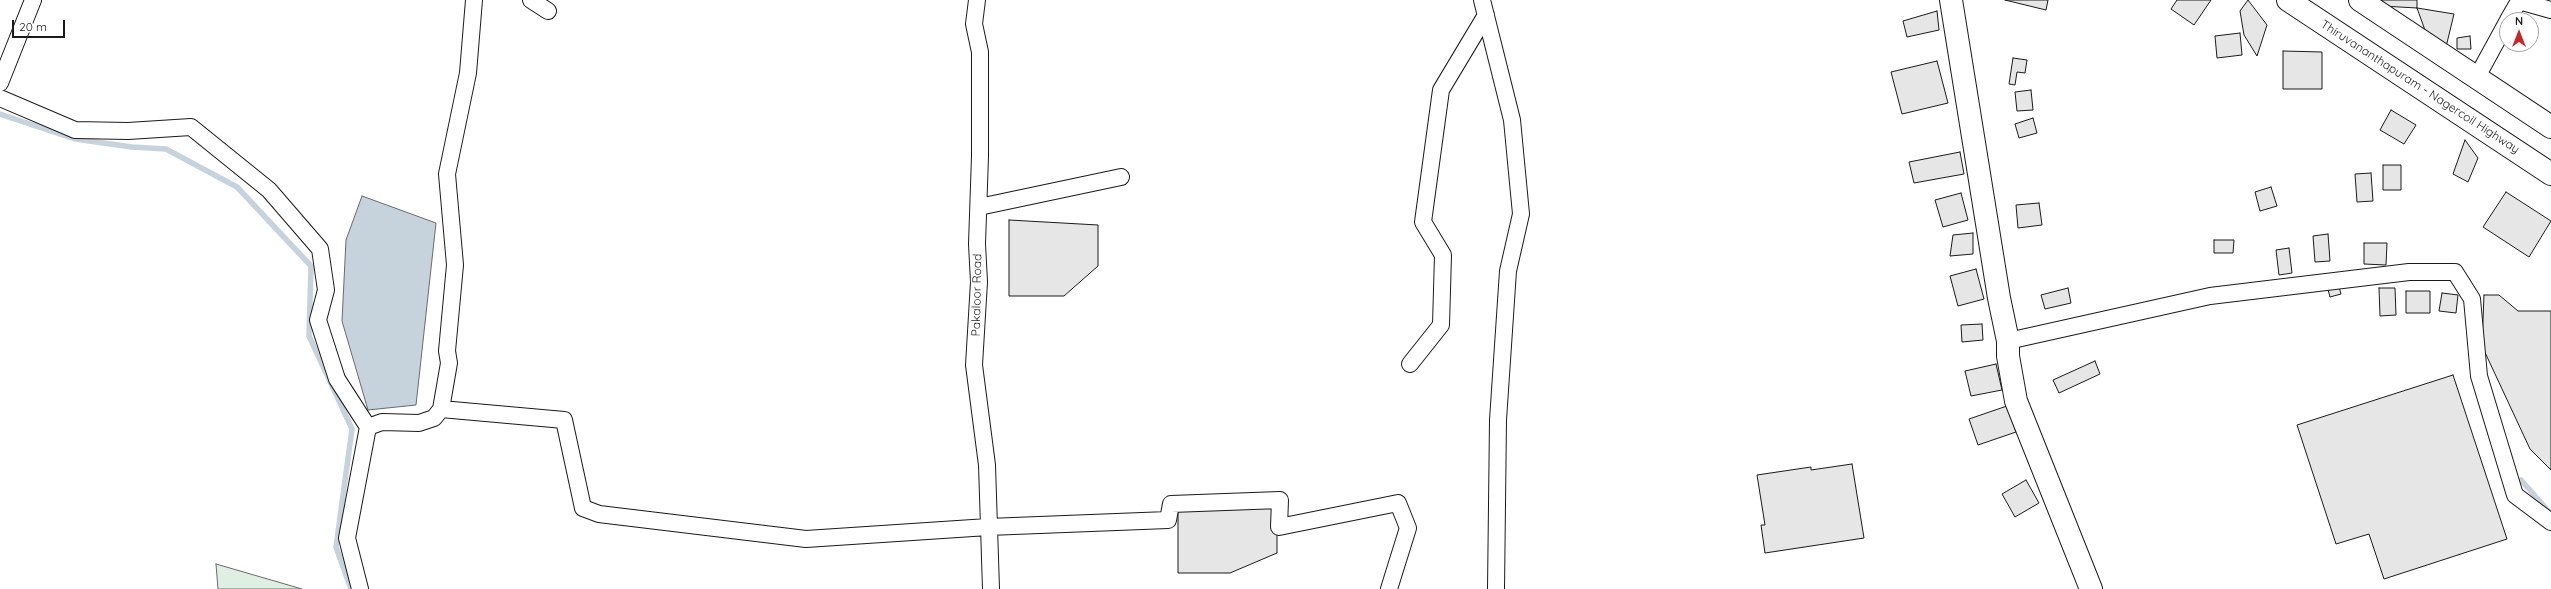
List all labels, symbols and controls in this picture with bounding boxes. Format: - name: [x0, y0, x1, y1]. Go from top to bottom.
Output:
- scale bar: [14, 12, 67, 38]
- north arrow: [2499, 12, 2539, 52]
- street label: Thiruvananthapuram - Nagercoil Highway: [2318, 17, 2522, 157]
- text: 20 m: [19, 19, 47, 34]
- street label: Pakaloor Road: [969, 253, 985, 337]

